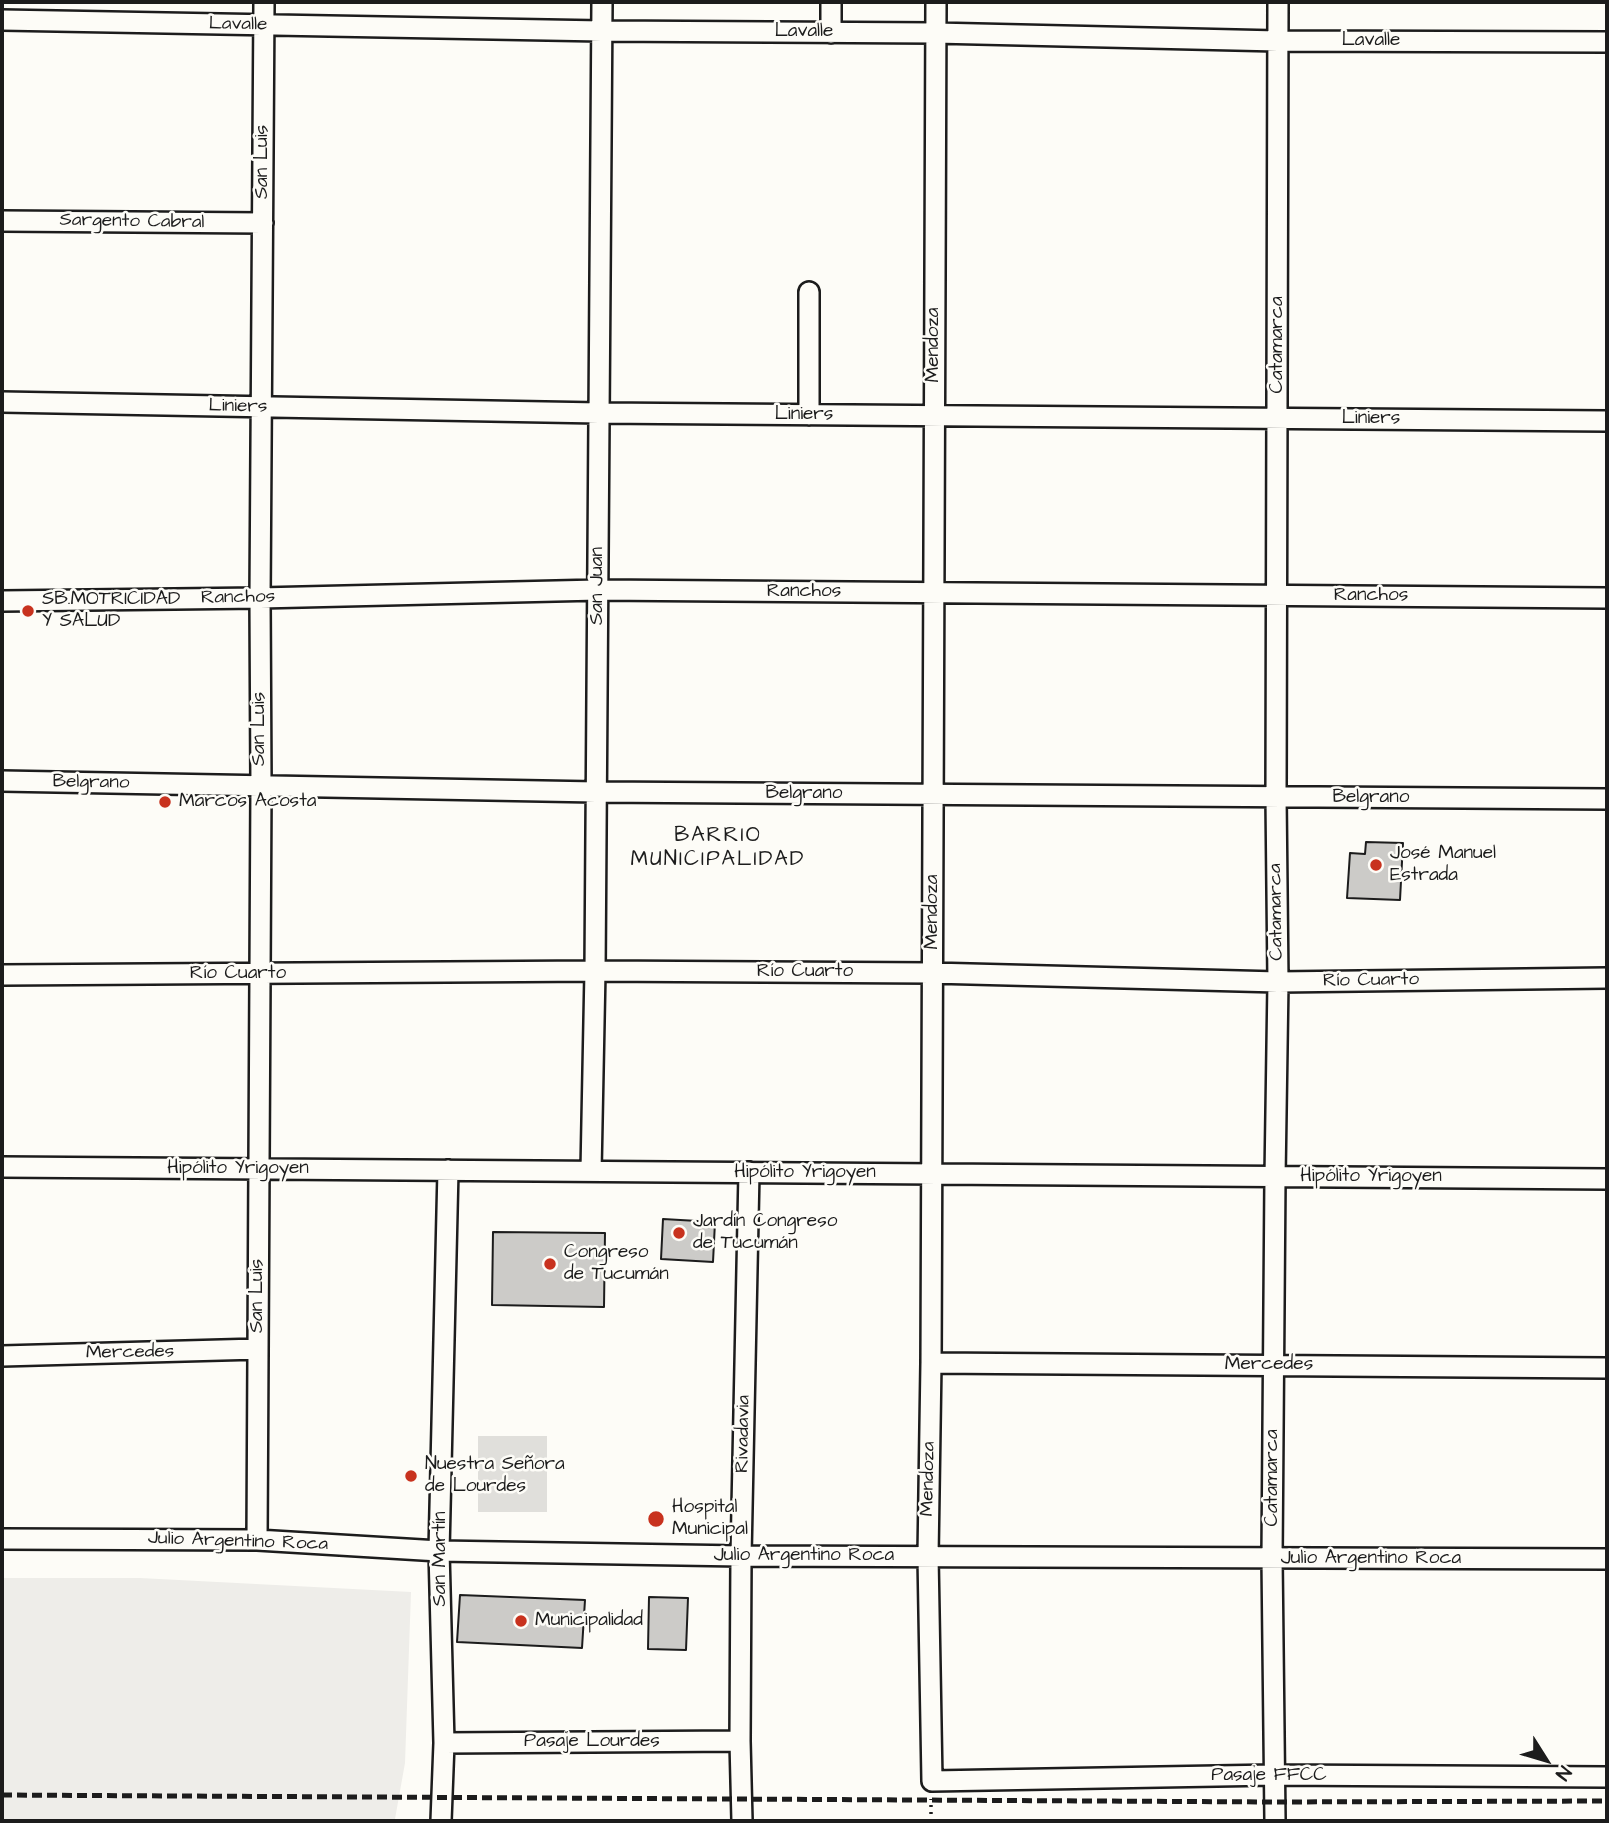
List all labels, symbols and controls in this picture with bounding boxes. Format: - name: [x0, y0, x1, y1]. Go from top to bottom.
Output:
- street label: Lavalle: [209, 13, 267, 37]
- street label: Lavalle: [775, 21, 833, 43]
- street label: Lavalle: [1342, 30, 1400, 52]
- street label: San Luis: [252, 125, 274, 199]
- street label: Sargento Cabral: [59, 209, 205, 235]
- street label: Catamarca: [1267, 296, 1289, 394]
- street label: Mendoza: [923, 308, 945, 382]
- street label: Liniers: [208, 395, 268, 419]
- street label: Liniers: [775, 404, 833, 426]
- street label: Liniers: [1342, 408, 1400, 430]
- street label: San Juan: [587, 547, 609, 625]
- street label: Ranchos: [767, 581, 841, 603]
- street label: Ranchos: [1334, 585, 1408, 607]
- street label: Ranchos: [201, 586, 275, 610]
- place label: SB.MOTRICIDAD Y SALUD: [42, 589, 180, 633]
- marker: SB.MOTRICIDAD Y SALUD: [20, 603, 36, 619]
- street label: San Luis: [249, 692, 271, 766]
- street label: Belgrano: [52, 771, 130, 795]
- street label: Belgrano: [766, 783, 842, 805]
- street label: Belgrano: [1333, 787, 1409, 809]
- place label: Marcos Acosta: [179, 791, 316, 813]
- marker: Marcos Acosta: [157, 794, 173, 810]
- district label: BARRIO MUNICIPALIDAD: [632, 824, 804, 874]
- place label: José Manuel Estrada: [1390, 843, 1496, 887]
- marker: José Manuel Estrada: [1368, 857, 1384, 873]
- street label: Catamarca: [1265, 863, 1289, 961]
- street label: Mendoza: [922, 875, 944, 949]
- street label: Río Cuarto: [757, 961, 853, 983]
- street label: Río Cuarto: [190, 963, 286, 985]
- street label: Río Cuarto: [1323, 969, 1419, 993]
- street label: Hipólito Yrigoyen: [167, 1158, 309, 1180]
- street label: Hipólito Yrigoyen: [734, 1162, 876, 1184]
- street label: Hipólito Yrigoyen: [1300, 1166, 1442, 1188]
- place label: Jardín Congreso de Tucumán: [693, 1211, 837, 1255]
- marker: Jardín Congreso de Tucumán: [671, 1225, 687, 1241]
- place label: Congreso de Tucumán: [564, 1242, 669, 1286]
- marker: Congreso de Tucumán: [542, 1256, 558, 1272]
- street label: San Luis: [247, 1259, 269, 1333]
- street label: Mercedes: [86, 1341, 174, 1365]
- street label: Mercedes: [1225, 1354, 1313, 1376]
- street label: Rivadavia: [732, 1395, 756, 1473]
- street label: Catamarca: [1262, 1429, 1284, 1527]
- street label: Mendoza: [917, 1441, 941, 1517]
- place label: Nuestra Señora de Lourdes: [425, 1454, 565, 1498]
- marker: Nuestra Señora de Lourdes: [403, 1468, 419, 1484]
- place label: Hospital Municipal: [672, 1497, 748, 1541]
- marker: Hospital Municipal: [646, 1509, 666, 1529]
- street label: San Martín: [430, 1512, 452, 1606]
- street label: Julio Argentino Roca: [147, 1527, 329, 1557]
- street label: Julio Argentino Roca: [714, 1545, 894, 1567]
- street label: Julio Argentino Roca: [1281, 1548, 1461, 1570]
- place label: Municipalidad: [535, 1610, 643, 1632]
- marker: Municipalidad: [513, 1613, 529, 1629]
- north arrow: [1511, 1725, 1581, 1795]
- street label: Pasaje Lourdes: [524, 1731, 660, 1753]
- text: N: [1549, 1760, 1578, 1786]
- street label: Pasaje FFCC: [1211, 1765, 1327, 1787]

